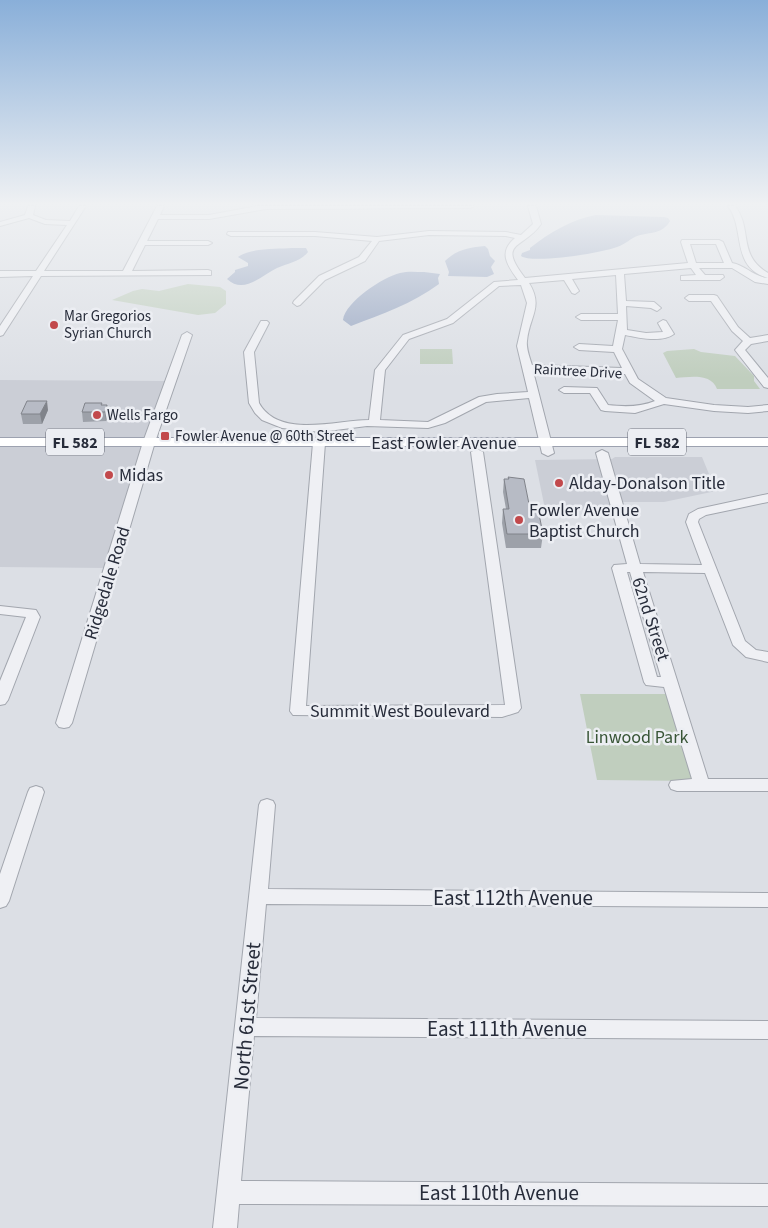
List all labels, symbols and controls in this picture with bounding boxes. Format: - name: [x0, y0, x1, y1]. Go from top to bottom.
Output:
- place label: Mar Gregorios Syrian Church: [64, 306, 152, 344]
- marker: Mar Gregorios Syrian Church: [48, 319, 60, 331]
- street label: Raintree Drive: [533, 359, 623, 384]
- place label: Wells Fargo: [107, 405, 178, 426]
- marker: Wells Fargo: [91, 409, 103, 421]
- place label: Fowler Avenue @ 60th Street: [175, 426, 354, 447]
- road number: FL 582: [46, 428, 104, 456]
- road number: FL 582: [628, 428, 686, 456]
- marker: Fowler Avenue @ 60th Street: [159, 430, 171, 442]
- street label: East Fowler Avenue: [371, 431, 517, 456]
- place label: Midas: [119, 463, 163, 488]
- marker: Midas: [103, 469, 115, 481]
- place label: Alday-Donalson Title: [569, 471, 725, 496]
- marker: Alday-Donalson Title: [553, 477, 565, 489]
- place label: Fowler Avenue Baptist Church: [529, 498, 640, 544]
- marker: Fowler Avenue Baptist Church: [513, 514, 525, 526]
- street label: Ridgedale Road: [78, 523, 137, 643]
- street label: 62nd Street: [625, 574, 676, 664]
- street label: Summit West Boulevard: [310, 699, 490, 724]
- park label: Linwood Park: [586, 725, 688, 750]
- street label: East 112th Avenue: [433, 883, 593, 913]
- street label: North 61st Street: [226, 941, 268, 1091]
- street label: East 111th Avenue: [427, 1014, 587, 1044]
- street label: East 110th Avenue: [419, 1178, 579, 1208]

